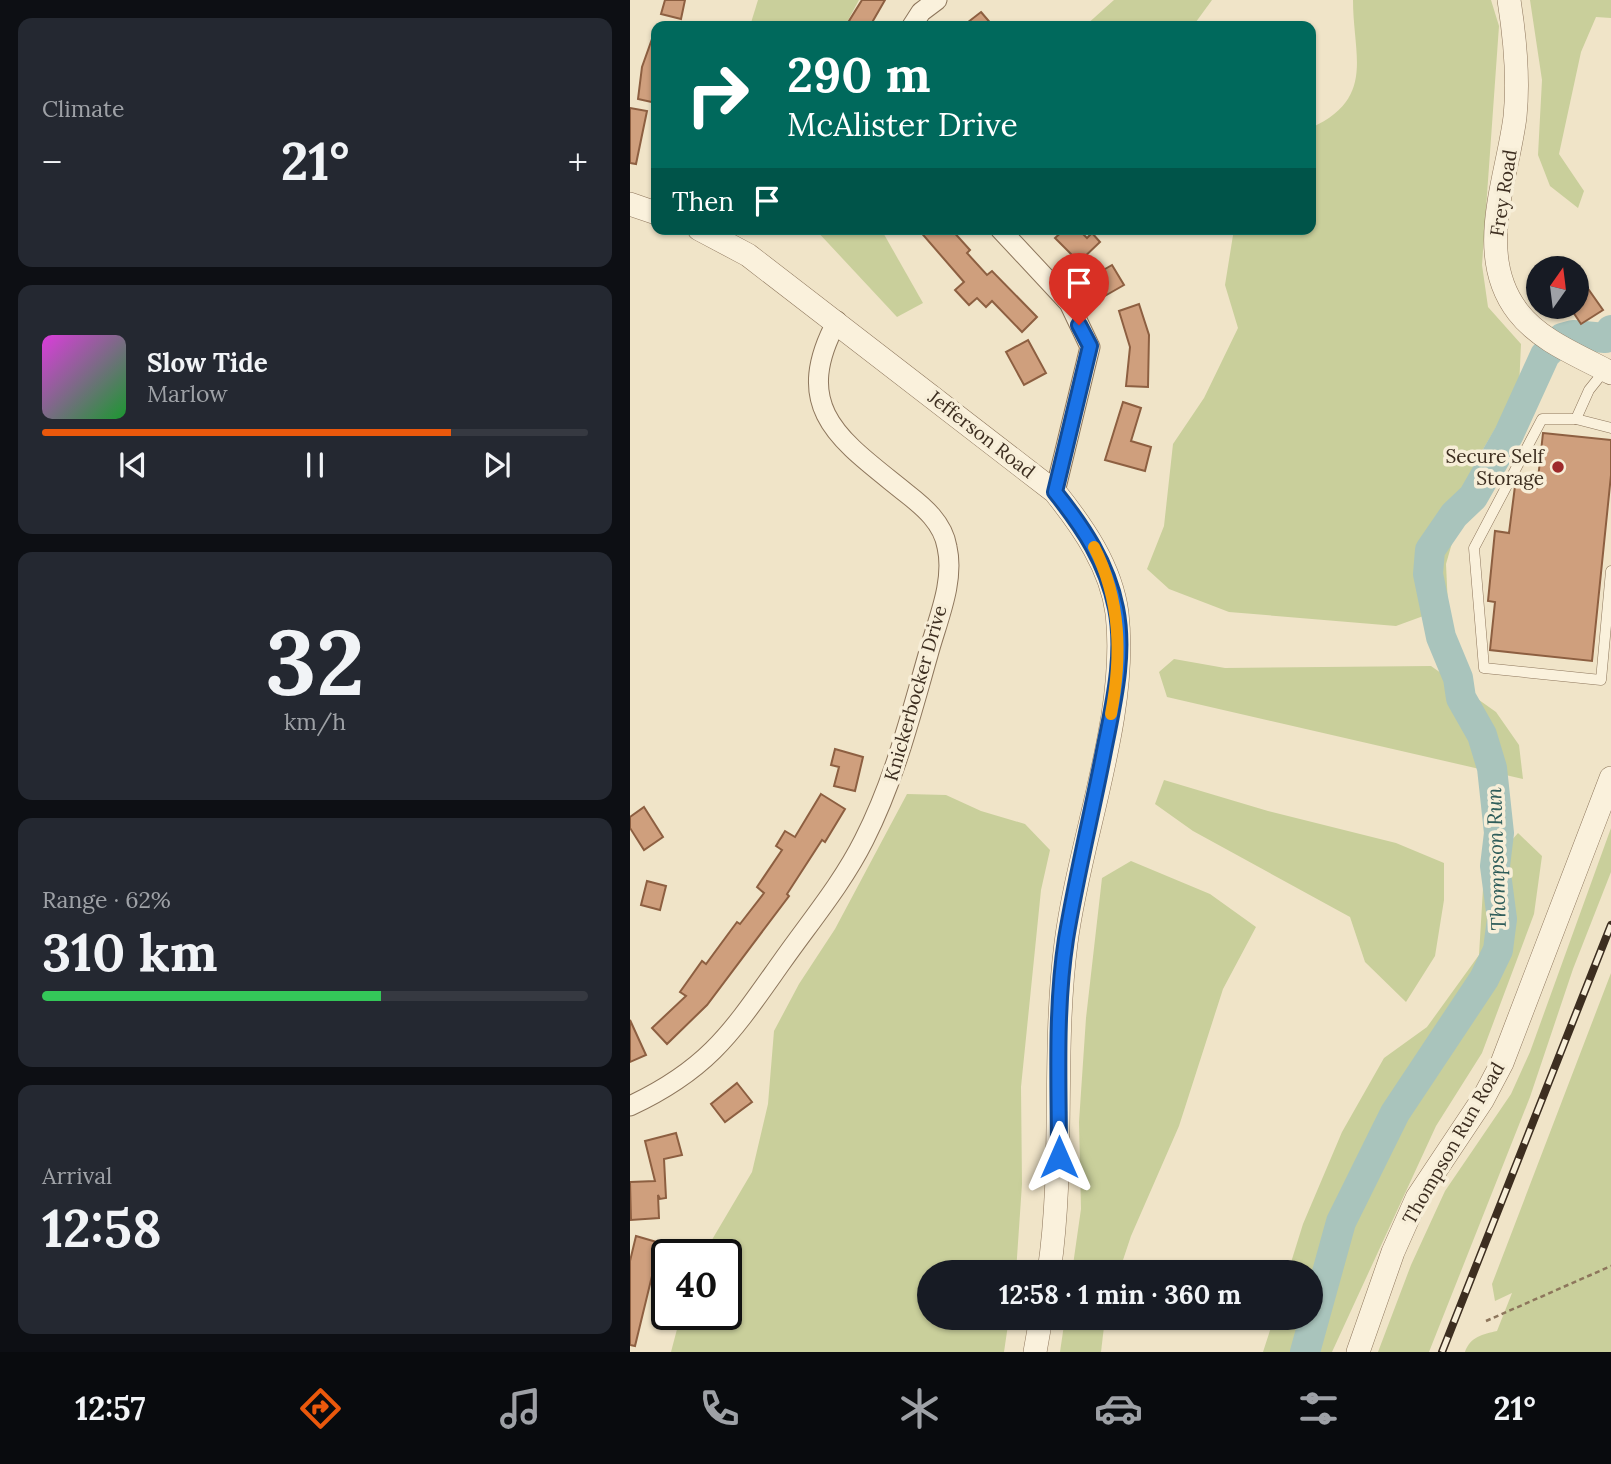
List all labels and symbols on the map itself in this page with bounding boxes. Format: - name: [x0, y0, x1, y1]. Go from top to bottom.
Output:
- street label: Frey Road: [1484, 148, 1522, 238]
- pin: [1049, 253, 1109, 325]
- north arrow: [1526, 256, 1589, 318]
- street label: Jefferson Road: [923, 384, 1040, 483]
- place label: Secure Self Storage: [1446, 444, 1546, 490]
- marker: Secure Self Storage: [1550, 459, 1566, 475]
- street label: Knickerbocker Drive: [878, 602, 952, 784]
- water label: Thompson Run: [1480, 787, 1512, 931]
- street label: Thompson Run Road: [1397, 1058, 1509, 1228]
- position arrow: [1022, 1120, 1096, 1194]
- speed limit sign: 40: [651, 1239, 742, 1330]

